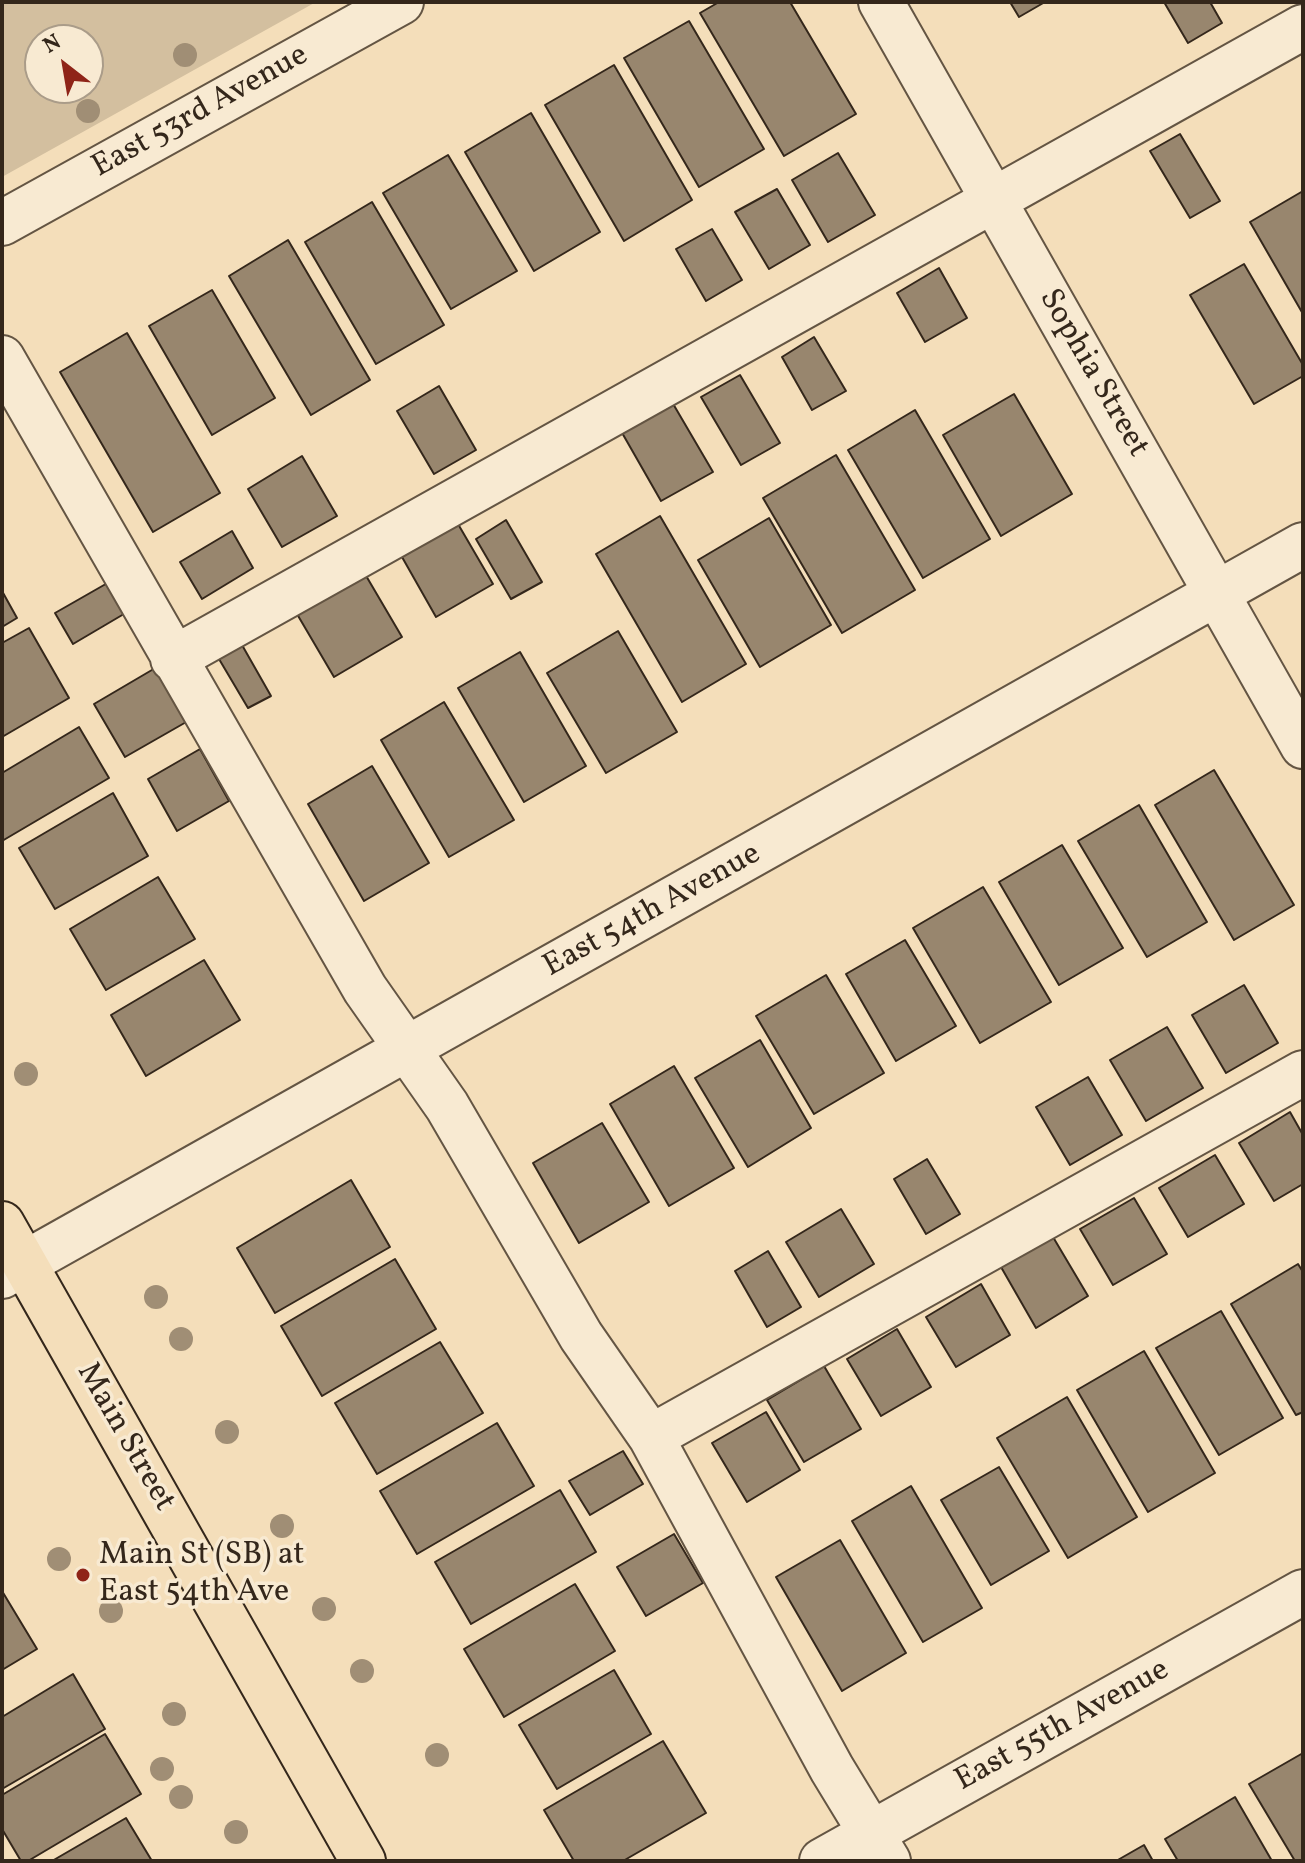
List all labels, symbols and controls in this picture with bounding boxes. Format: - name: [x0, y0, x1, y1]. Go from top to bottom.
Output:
- north arrow: [24, 24, 104, 104]
- text: N: [38, 27, 67, 62]
- street label: East 53rd Avenue: [86, 38, 316, 188]
- street label: Sophia Street: [1028, 283, 1156, 465]
- street label: East 54th Avenue: [538, 836, 768, 988]
- street label: Main Street: [66, 1357, 182, 1519]
- place label: Main St (SB) at East 54th Ave: [99, 1538, 304, 1613]
- marker: Main St (SB) at East 54th Ave: [74, 1566, 92, 1584]
- street label: East 55th Avenue: [949, 1652, 1177, 1802]

